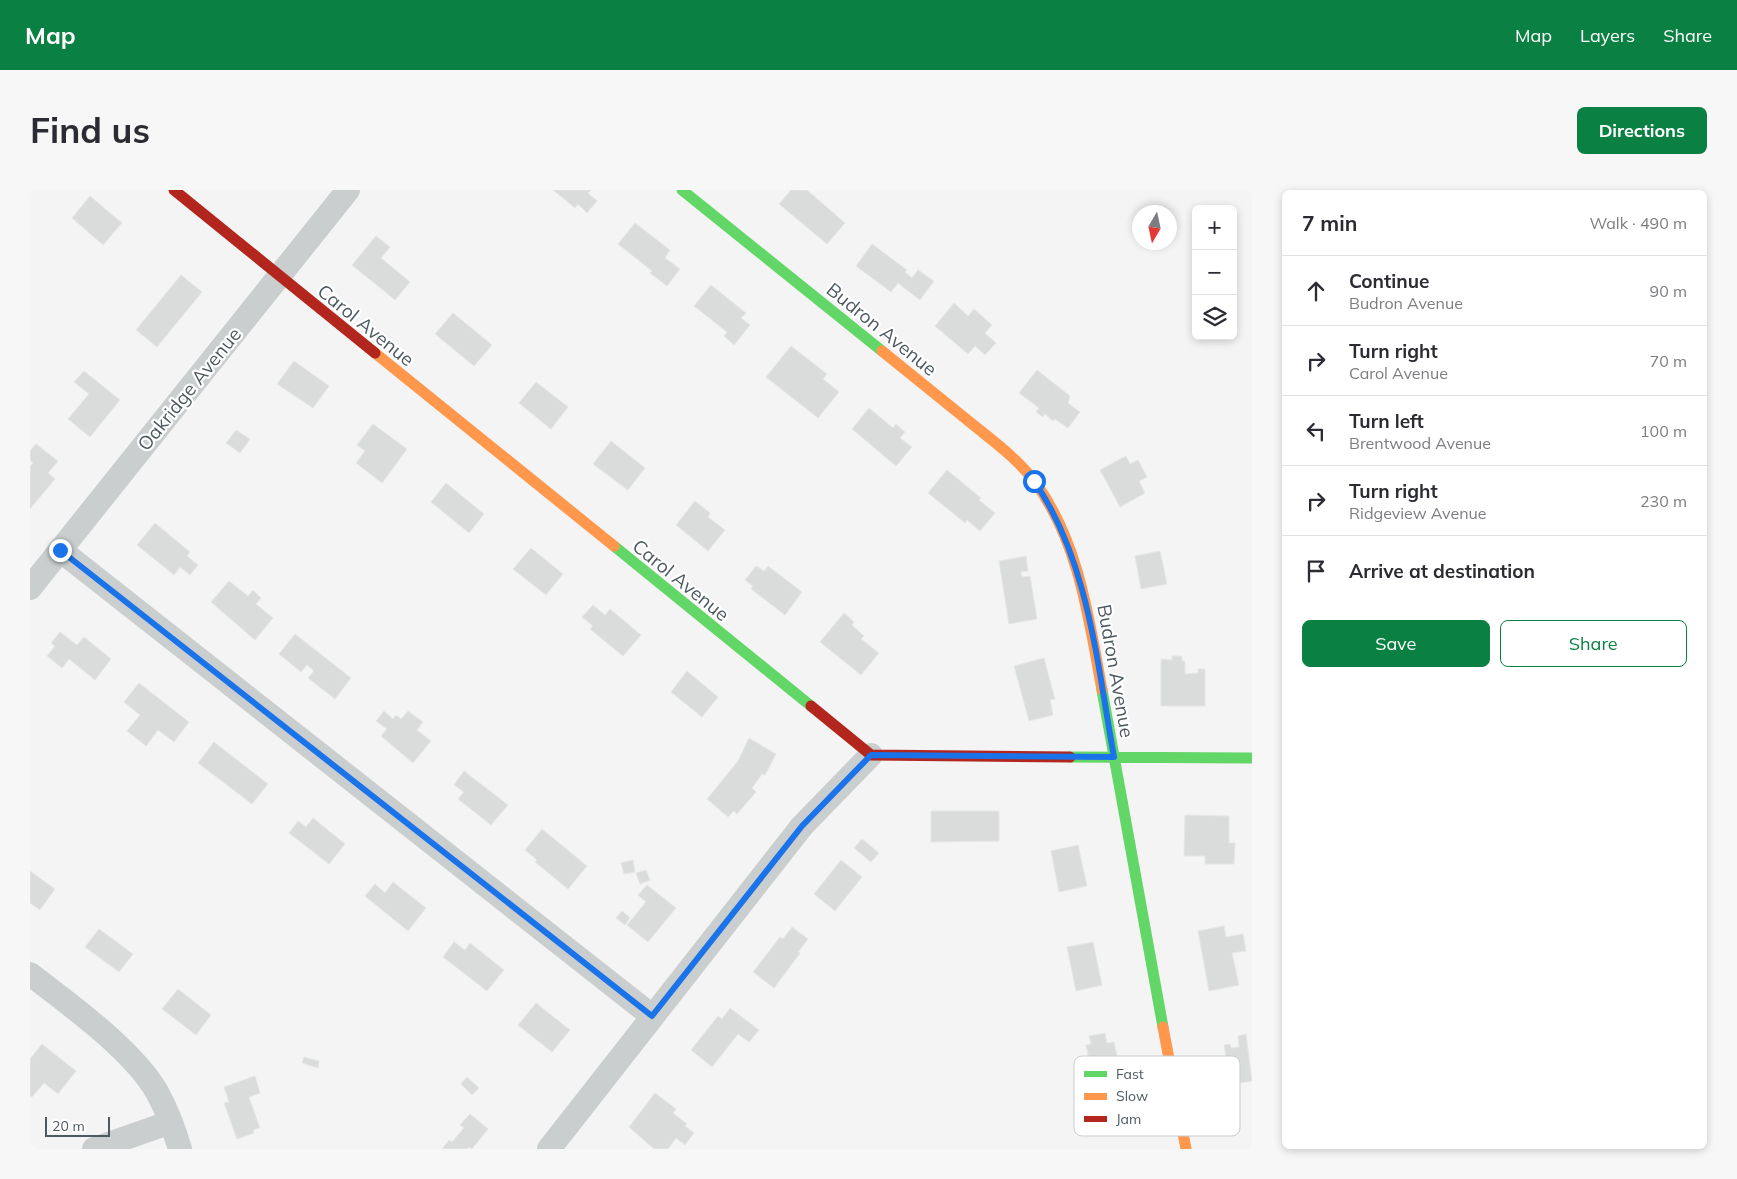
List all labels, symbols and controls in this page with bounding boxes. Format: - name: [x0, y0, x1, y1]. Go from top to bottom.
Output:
- text: Map: [25, 20, 76, 50]
- text: Map: [1515, 24, 1552, 47]
- text: Layers: [1580, 24, 1635, 47]
- text: Share: [1663, 24, 1712, 47]
- button: Directions: [1577, 107, 1707, 154]
- text: Find us: [30, 108, 150, 152]
- north arrow: [1132, 205, 1177, 250]
- map controls: [1192, 205, 1237, 340]
- button: +: [1192, 205, 1237, 250]
- text: 7 min: [1302, 210, 1357, 236]
- text: Walk · 490 m: [1589, 213, 1687, 233]
- button: −: [1192, 250, 1237, 295]
- text: Continue: [1349, 269, 1429, 293]
- street label: Budron Avenue: [822, 277, 942, 381]
- icon: ahead: [1302, 277, 1330, 305]
- street label: Carol Avenue: [313, 279, 419, 371]
- text: 90 m: [1650, 281, 1687, 301]
- text: Budron Avenue: [1349, 293, 1463, 313]
- button: layers: [1192, 295, 1237, 340]
- street label: Oakridge Avenue: [132, 323, 246, 455]
- text: Turn right: [1349, 339, 1438, 363]
- icon: right: [1302, 347, 1330, 375]
- text: 70 m: [1650, 351, 1687, 371]
- text: Carol Avenue: [1349, 363, 1448, 383]
- text: Turn left: [1349, 409, 1424, 433]
- icon: left: [1302, 417, 1330, 445]
- text: 100 m: [1640, 421, 1687, 441]
- text: Brentwood Avenue: [1349, 433, 1491, 453]
- route start: [1023, 470, 1046, 493]
- text: Turn right: [1349, 479, 1438, 503]
- icon: right: [1302, 487, 1330, 515]
- text: 230 m: [1640, 491, 1687, 511]
- text: Ridgeview Avenue: [1349, 503, 1486, 523]
- street label: Carol Avenue: [628, 534, 734, 626]
- route end: [49, 539, 72, 562]
- icon: arrive: [1302, 557, 1330, 585]
- text: Arrive at destination: [1349, 559, 1535, 583]
- street label: Budron Avenue: [1092, 602, 1140, 740]
- button: Save: [1302, 620, 1490, 667]
- button: Share: [1500, 620, 1687, 667]
- legend: [1074, 1056, 1240, 1136]
- text: Fast: [1116, 1065, 1144, 1083]
- text: Slow: [1116, 1087, 1148, 1105]
- text: Jam: [1116, 1110, 1141, 1128]
- scale bar: [45, 1114, 110, 1137]
- text: 20 m: [52, 1117, 85, 1135]

